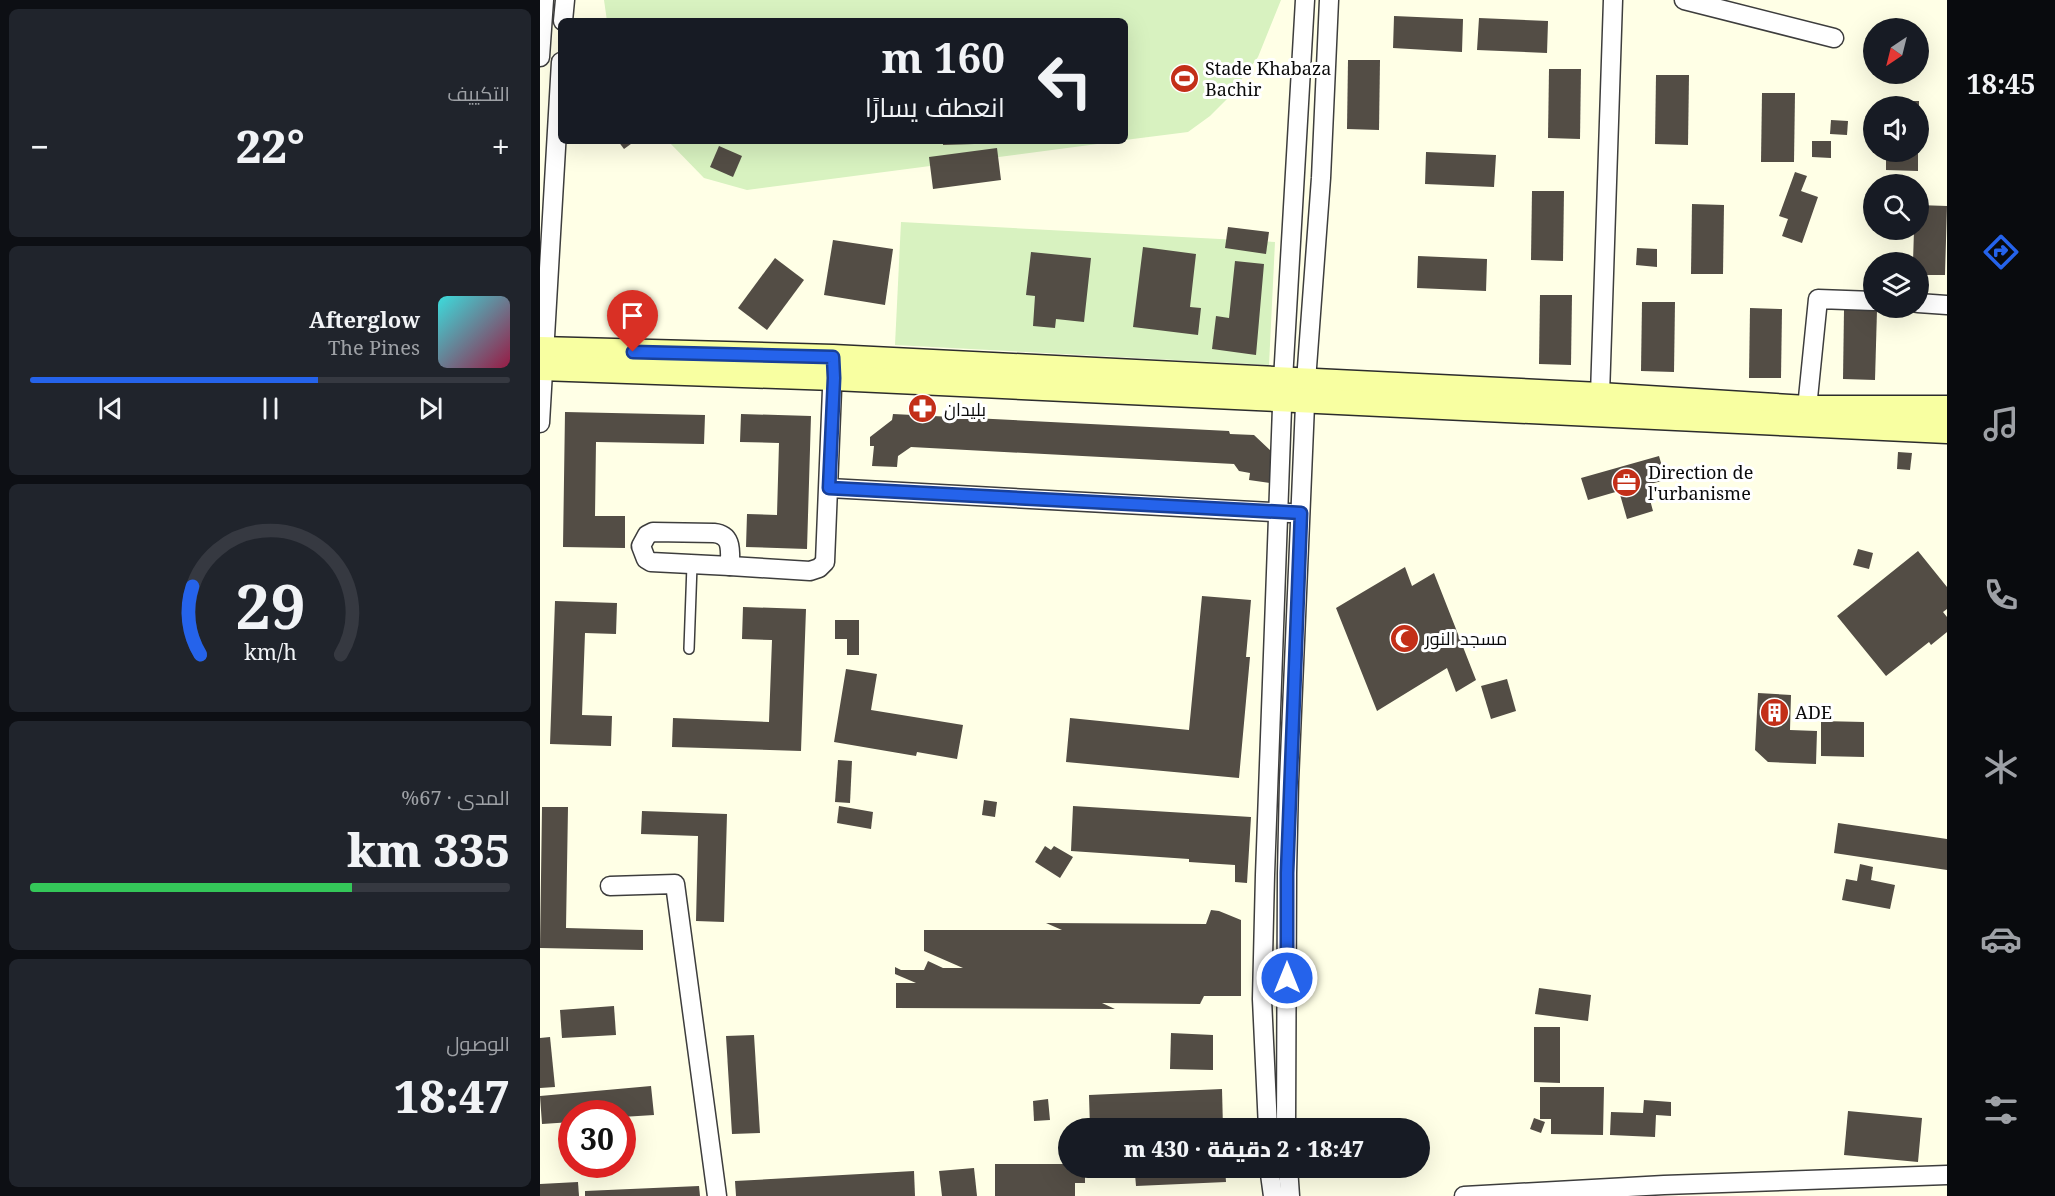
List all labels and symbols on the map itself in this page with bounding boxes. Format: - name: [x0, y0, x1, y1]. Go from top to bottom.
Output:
- north arrow: [1863, 18, 1929, 84]
- place label: Stade Khabaza Bachir: [1205, 56, 1331, 101]
- sports icon: Stade Khabaza Bachir: [1168, 62, 1200, 94]
- pin: [607, 290, 658, 352]
- pharmacy icon: بليدان: [907, 393, 939, 425]
- place label: بليدان: [944, 397, 986, 421]
- place label: Direction de l'urbanisme: [1648, 460, 1753, 505]
- office icon: Direction de l'urbanisme: [1611, 466, 1643, 498]
- mosque icon: مسجد النور: [1388, 622, 1420, 654]
- place label: مسجد النور: [1424, 626, 1507, 650]
- building icon: ADE: [1758, 696, 1790, 728]
- place label: ADE: [1795, 700, 1832, 724]
- position arrow: [1255, 946, 1319, 1010]
- speed limit sign: 30: [558, 1100, 636, 1178]

